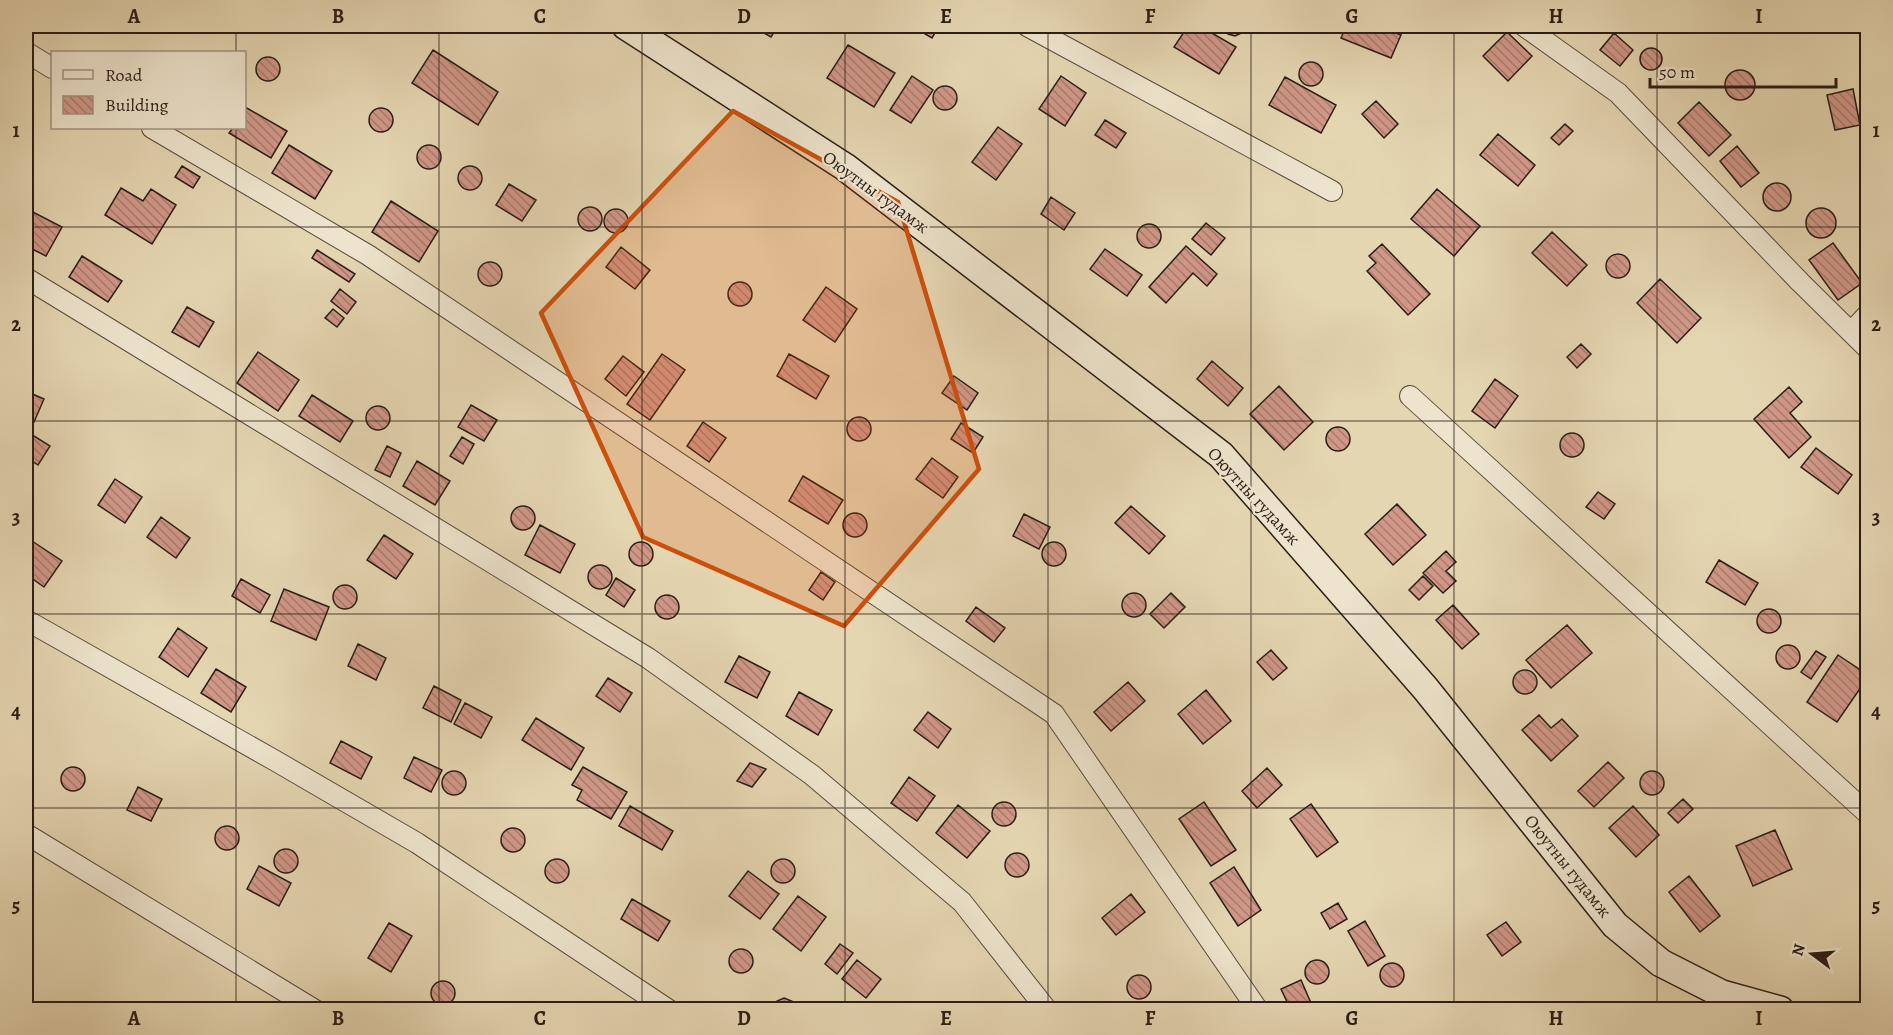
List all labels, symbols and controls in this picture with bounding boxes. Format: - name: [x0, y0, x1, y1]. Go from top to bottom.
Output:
- text: A: [127, 3, 141, 30]
- text: B: [332, 3, 344, 30]
- text: C: [534, 3, 546, 30]
- text: D: [737, 3, 751, 30]
- text: E: [940, 3, 952, 30]
- text: F: [1145, 3, 1156, 30]
- text: G: [1345, 3, 1359, 30]
- text: H: [1549, 3, 1564, 30]
- text: I: [1755, 3, 1763, 30]
- legend: [51, 51, 246, 129]
- scale bar: [1650, 51, 1836, 89]
- text: 50 m: [1659, 60, 1695, 84]
- text: Road: [105, 63, 143, 87]
- text: Building: [105, 93, 169, 117]
- text: 1: [12, 117, 20, 144]
- text: 1: [1872, 117, 1880, 144]
- street label: Оюутны гудамж: [818, 145, 934, 239]
- text: 2: [11, 311, 21, 338]
- text: 2: [1871, 311, 1881, 338]
- street label: Оюутны гудамж: [1202, 442, 1306, 551]
- text: 3: [12, 504, 20, 531]
- text: 3: [1872, 504, 1880, 531]
- text: 4: [11, 698, 21, 725]
- text: 4: [1871, 698, 1881, 725]
- street label: Оюутны гудамж: [1519, 810, 1617, 923]
- text: 5: [12, 892, 20, 919]
- text: 5: [1872, 892, 1880, 919]
- north arrow: [1782, 924, 1842, 984]
- text: N: [1786, 941, 1811, 959]
- text: A: [127, 1005, 141, 1032]
- text: B: [332, 1005, 344, 1032]
- text: C: [534, 1005, 546, 1032]
- text: D: [737, 1005, 751, 1032]
- text: E: [940, 1005, 952, 1032]
- text: F: [1145, 1005, 1156, 1032]
- text: G: [1345, 1005, 1359, 1032]
- text: H: [1549, 1005, 1564, 1032]
- text: I: [1755, 1005, 1763, 1032]

